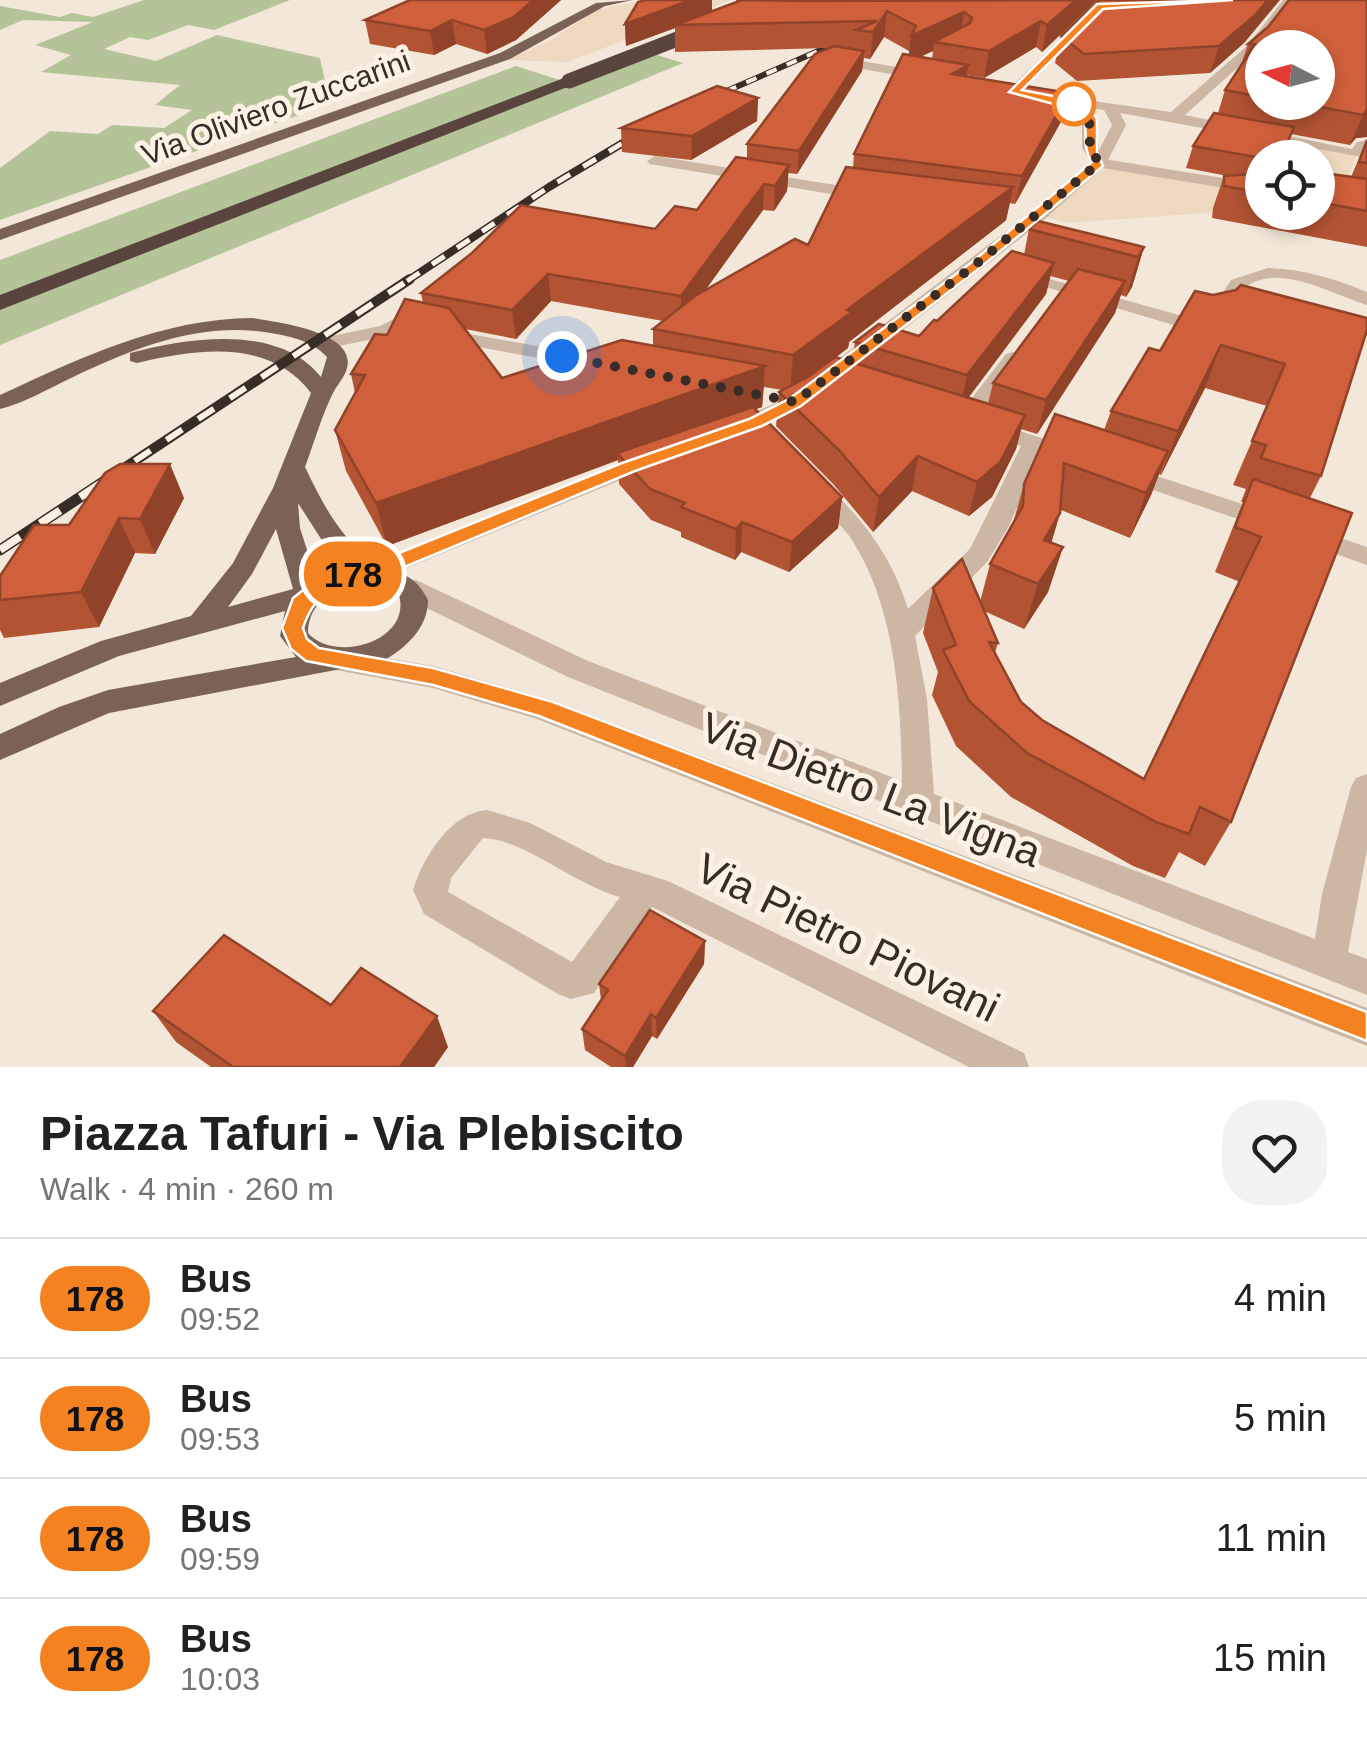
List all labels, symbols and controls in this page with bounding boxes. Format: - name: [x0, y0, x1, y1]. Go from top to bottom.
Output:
- north arrow: [1245, 30, 1335, 120]
- map controls: [1245, 30, 1335, 230]
- street label: Via Oliviero Zuccarini: [137, 44, 414, 171]
- unlabelled marker: [1053, 83, 1095, 125]
- button: locate: [1245, 140, 1335, 230]
- your location: [537, 331, 587, 381]
- line badge: 178: [296, 542, 410, 606]
- text: 178: [324, 555, 382, 594]
- street label: Via Dietro La Vigna: [694, 703, 1048, 876]
- street label: Via Pietro Piovani: [689, 844, 1007, 1031]
- button: heart: [1222, 1100, 1327, 1205]
- text: Piazza Tafuri - Via Plebiscito: [40, 1107, 684, 1160]
- text: Walk · 4 min · 260 m: [40, 1171, 334, 1207]
- text: Bus: [180, 1258, 252, 1300]
- text: 4 min: [1234, 1277, 1327, 1319]
- text: 178: [66, 1279, 124, 1318]
- text: 09:52: [180, 1301, 260, 1337]
- text: Bus: [180, 1378, 252, 1420]
- text: 5 min: [1234, 1397, 1327, 1439]
- text: 178: [66, 1399, 124, 1438]
- text: 09:53: [180, 1421, 260, 1457]
- text: Bus: [180, 1498, 252, 1540]
- text: 11 min: [1216, 1517, 1327, 1559]
- text: 178: [66, 1519, 124, 1558]
- text: 09:59: [180, 1541, 260, 1577]
- text: Bus: [180, 1618, 252, 1660]
- text: 15 min: [1213, 1637, 1327, 1679]
- text: 178: [66, 1639, 124, 1678]
- text: 10:03: [180, 1661, 260, 1697]

